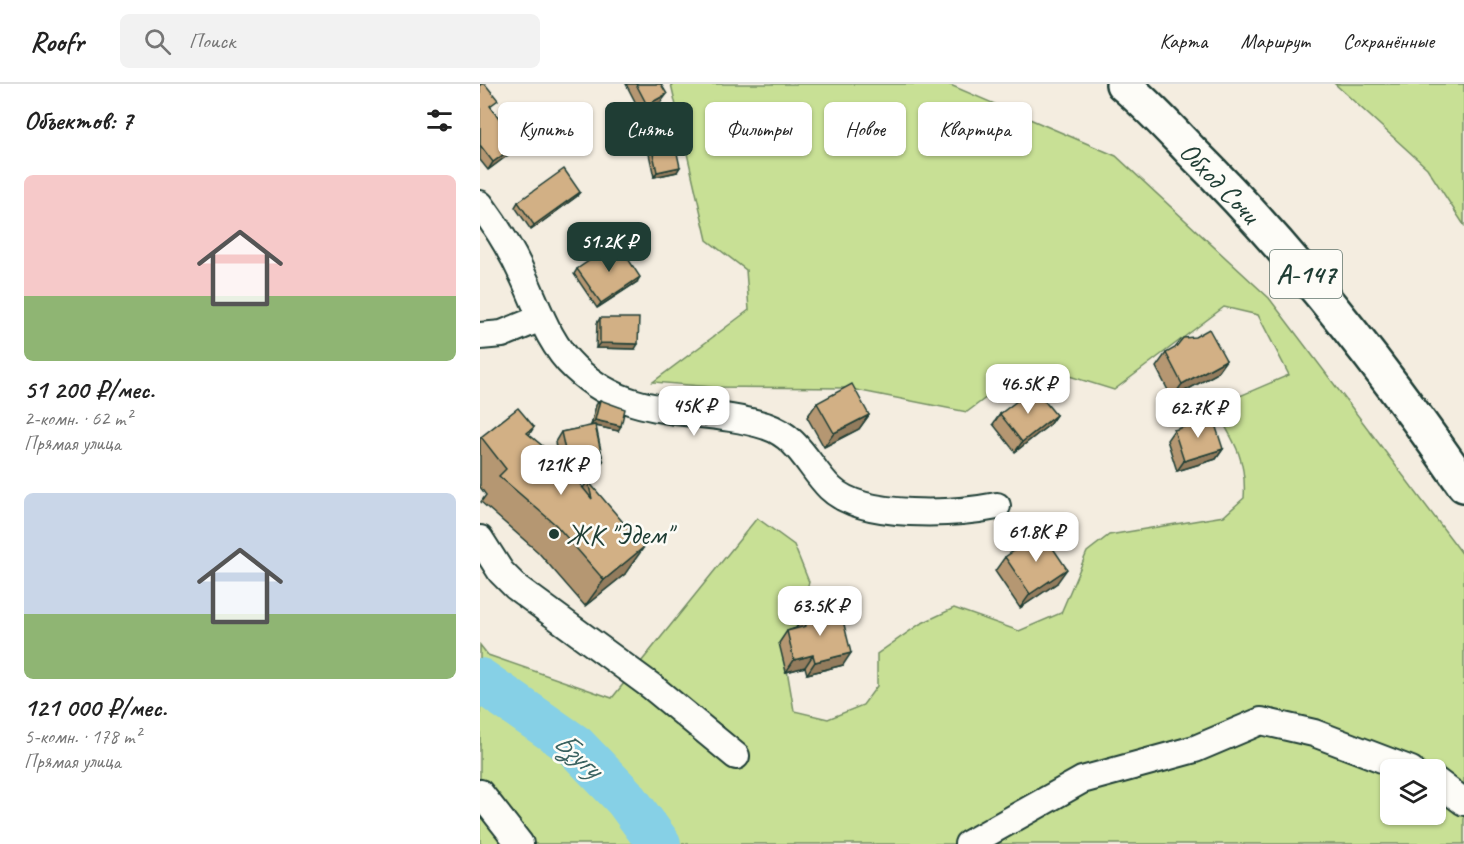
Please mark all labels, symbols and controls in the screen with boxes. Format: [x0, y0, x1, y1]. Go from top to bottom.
search box [120, 14, 540, 68]
text: Roofr [30, 24, 84, 59]
icon: search [141, 25, 174, 58]
text: Поиск [189, 27, 235, 55]
text: Карта [1159, 28, 1208, 54]
text: Маршрут [1241, 28, 1310, 54]
text: Сохранённые [1343, 28, 1434, 54]
chip: Купить [498, 102, 593, 156]
chip: Снять [605, 102, 693, 156]
chip: Фильтры [705, 102, 812, 156]
chip: Новое [824, 102, 906, 156]
chip: Квартира [918, 102, 1032, 156]
text: Объектов: 7 [24, 104, 133, 137]
icon: filters [423, 104, 456, 137]
street label: Обход Сочи [1172, 134, 1269, 233]
icon: home [186, 214, 294, 322]
pin: 51.2K ₽ [554, 222, 664, 273]
text: 51.2K ₽ [581, 229, 637, 254]
road number: А-147 [1270, 250, 1342, 298]
pin: 46.5K ₽ [973, 364, 1083, 415]
text: 46.5K ₽ [1000, 371, 1056, 396]
text: 51 200 ₽/мес. [24, 373, 155, 406]
pin: 45K ₽ [652, 386, 736, 437]
pin: 62.7K ₽ [1143, 388, 1253, 439]
text: 45K ₽ [672, 393, 716, 418]
text: 62.7K ₽ [1170, 395, 1226, 420]
text: 2-комн. · 62 m² [24, 406, 132, 431]
text: Прямая улица [24, 431, 121, 456]
pin: 121K ₽ [512, 445, 610, 496]
text: 121K ₽ [535, 452, 587, 477]
pin: 61.8K ₽ [981, 512, 1091, 563]
place label: ЖК "Эдем" [566, 517, 677, 552]
text: 61.8K ₽ [1008, 519, 1064, 544]
marker: ЖК "Эдем" [547, 527, 561, 541]
icon: home [186, 532, 294, 640]
pin: 63.5K ₽ [765, 586, 875, 637]
text: 63.5K ₽ [792, 593, 848, 618]
text: 121 000 ₽/мес. [24, 691, 167, 724]
water label: Бзугу [546, 722, 614, 789]
text: 5-комн. · 178 m² [24, 724, 141, 749]
text: Прямая улица [24, 749, 121, 774]
map controls [1380, 759, 1446, 825]
button: layers [1380, 759, 1446, 825]

